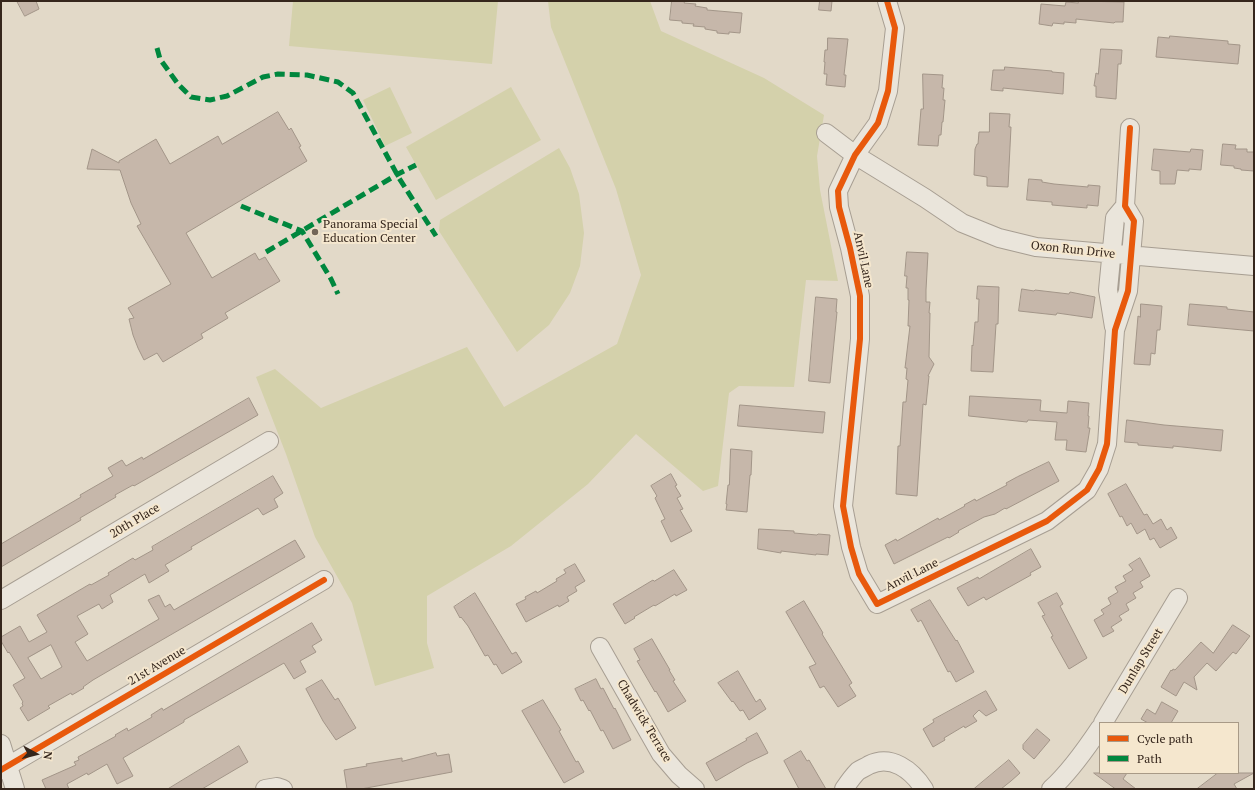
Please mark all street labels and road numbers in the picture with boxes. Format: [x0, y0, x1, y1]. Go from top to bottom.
street label: Anvil Lane [850, 230, 876, 290]
street label: Oxon Run Drive [1030, 238, 1116, 262]
street label: 20th Place [108, 501, 162, 541]
street label: Anvil Lane [883, 556, 941, 594]
street label: Dunlap Street [1116, 626, 1166, 696]
street label: 21st Avenue [126, 643, 188, 689]
street label: Chadwick Terrace [614, 677, 674, 765]

